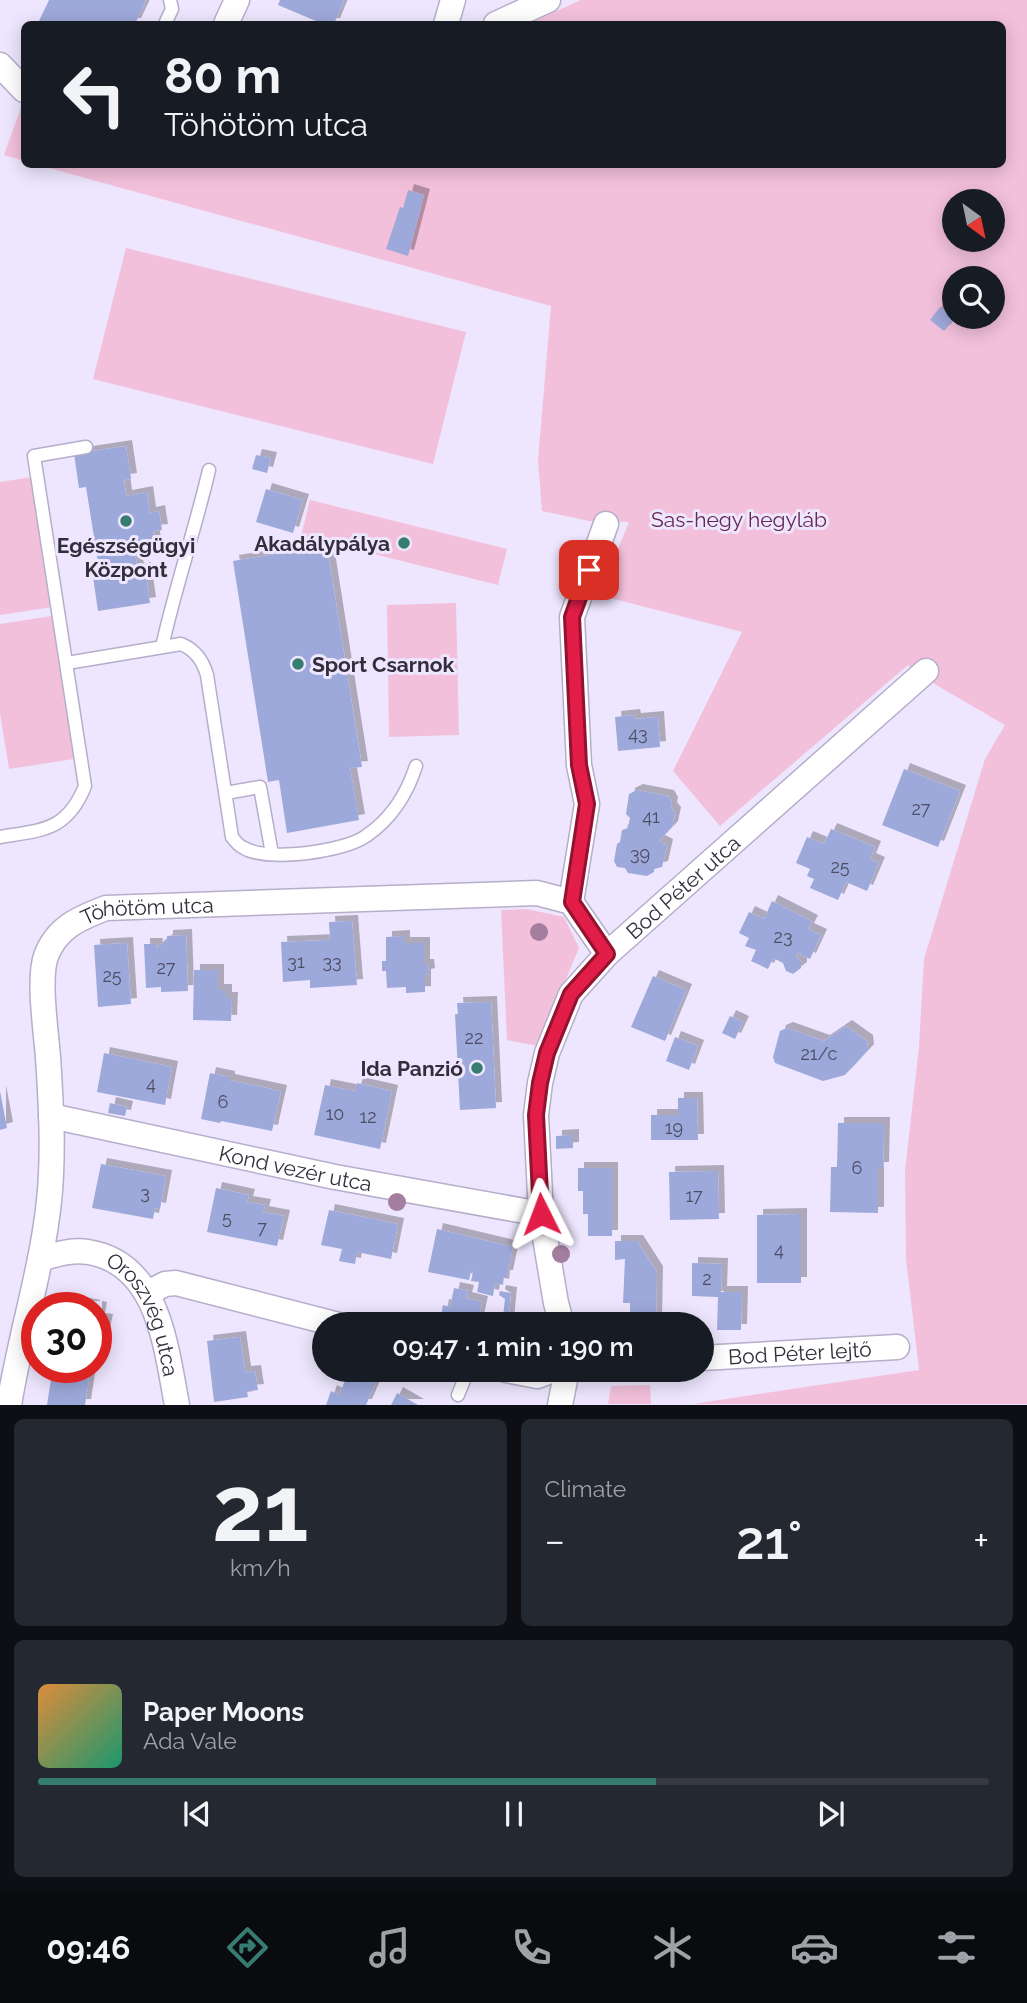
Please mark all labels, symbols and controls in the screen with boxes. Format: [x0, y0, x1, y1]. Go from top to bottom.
text: 80 m [164, 47, 281, 104]
icon: left [49, 49, 140, 140]
text: Töhötöm utca [164, 106, 368, 143]
north arrow [942, 189, 1004, 252]
map controls [942, 189, 1005, 329]
button: search [942, 266, 1005, 329]
park label: Sas-hegy hegyláb [651, 507, 827, 532]
marker: Egészségügyi Központ [118, 513, 134, 529]
place label: Akadálypálya [254, 531, 390, 556]
place label: Egészségügyi Központ [57, 533, 195, 582]
marker: Akadálypálya [396, 535, 412, 551]
pin [559, 540, 619, 600]
icon: arrive [570, 551, 608, 589]
place label: Sport Csarnok [312, 652, 454, 677]
marker: Sport Csarnok [290, 656, 306, 672]
house number: 43 [628, 723, 648, 744]
house number: 27 [911, 798, 931, 819]
house number: 41 [642, 806, 660, 827]
street label: Bod Péter utca [621, 830, 745, 944]
house number: 39 [630, 843, 650, 864]
house number: 25 [830, 856, 850, 877]
street label: Töhötöm utca [77, 892, 214, 930]
house number: 23 [774, 926, 793, 947]
house number: 31 [287, 951, 305, 972]
house number: 33 [322, 951, 342, 972]
house number: 27 [156, 957, 176, 978]
house number: 25 [102, 965, 122, 986]
house number: 22 [465, 1027, 483, 1048]
house number: 21/c [800, 1043, 838, 1064]
place label: Ida Panzió [360, 1056, 463, 1081]
marker: Ida Panzió [469, 1060, 485, 1076]
house number: 4 [146, 1073, 156, 1094]
house number: 6 [218, 1091, 229, 1112]
house number: 10 [326, 1103, 344, 1124]
house number: 12 [359, 1106, 377, 1127]
house number: 19 [665, 1117, 683, 1138]
street label: Kond vezér utca [217, 1140, 374, 1196]
house number: 6 [852, 1157, 863, 1178]
position arrow [504, 1177, 578, 1251]
house number: 3 [140, 1182, 150, 1203]
house number: 17 [685, 1185, 703, 1206]
house number: 5 [222, 1207, 232, 1228]
house number: 7 [257, 1217, 267, 1238]
house number: 4 [774, 1239, 784, 1260]
street label: Oroszvég utca [102, 1247, 184, 1378]
house number: 2 [702, 1268, 712, 1289]
speed limit sign: 30 [21, 1292, 112, 1383]
text: 09:47 · 1 min · 190 m [392, 1332, 634, 1362]
street label: Bod Péter lejtő [727, 1336, 872, 1369]
text: 21 [212, 1455, 308, 1562]
text: Climate [545, 1475, 626, 1502]
text: 21° [736, 1510, 802, 1571]
text: − [545, 1518, 565, 1563]
text: + [973, 1518, 989, 1563]
text: km/h [230, 1554, 291, 1581]
text: Paper Moons [143, 1697, 304, 1727]
text: Ada Vale [143, 1727, 237, 1754]
icon: previous [178, 1795, 216, 1833]
icon: pause [495, 1795, 533, 1833]
icon: next [812, 1795, 850, 1833]
icon: directions [223, 1923, 272, 1972]
icon: music [365, 1923, 414, 1972]
icon: phone [507, 1923, 556, 1972]
icon: climate [648, 1923, 697, 1972]
icon: car [790, 1923, 839, 1972]
icon: filters [932, 1923, 981, 1972]
text: 09:46 [46, 1929, 130, 1966]

